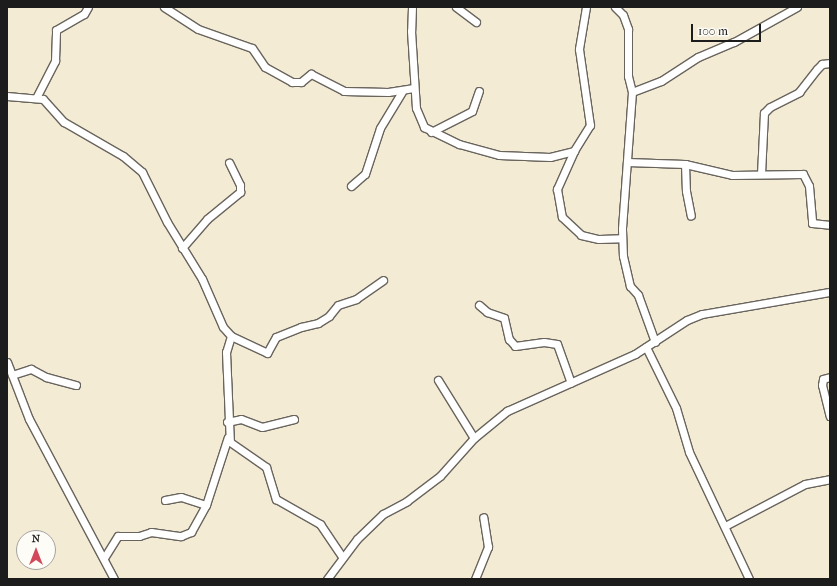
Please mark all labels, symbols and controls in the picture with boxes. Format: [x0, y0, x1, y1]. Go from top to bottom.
scale bar [693, 16, 763, 42]
text: 100 m [698, 24, 728, 38]
north arrow [16, 530, 56, 570]
text: N [32, 532, 40, 545]

